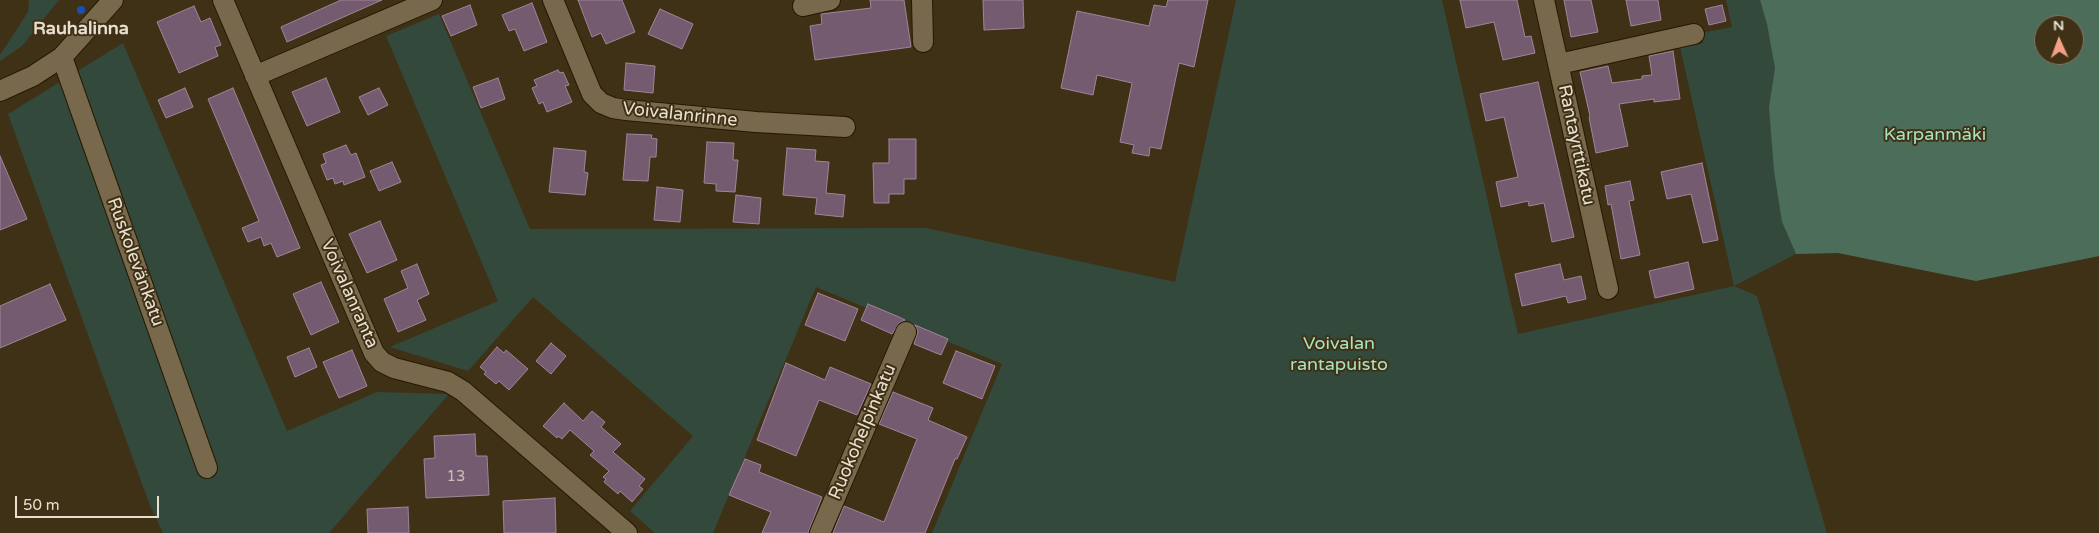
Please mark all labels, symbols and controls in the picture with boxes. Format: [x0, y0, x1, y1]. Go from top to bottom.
marker: Rauhalinna [75, 4, 87, 16]
north arrow [2034, 15, 2084, 65]
text: N [2053, 17, 2064, 34]
place label: Rauhalinna [33, 18, 129, 40]
street label: Rantayrttikatu [1553, 83, 1599, 207]
street label: Voivalanrinne [621, 98, 739, 132]
park label: Karpanmäki [1884, 124, 1986, 146]
street label: Ruskolevänkatu [102, 195, 168, 329]
street label: Voivalanranta [315, 236, 383, 352]
park label: Voivalan rantapuisto [1290, 333, 1388, 376]
street label: Ruokohelpinkatu [825, 361, 901, 503]
house number: 13 [447, 468, 465, 486]
scale bar [18, 486, 161, 518]
text: 50 m [23, 496, 60, 514]

